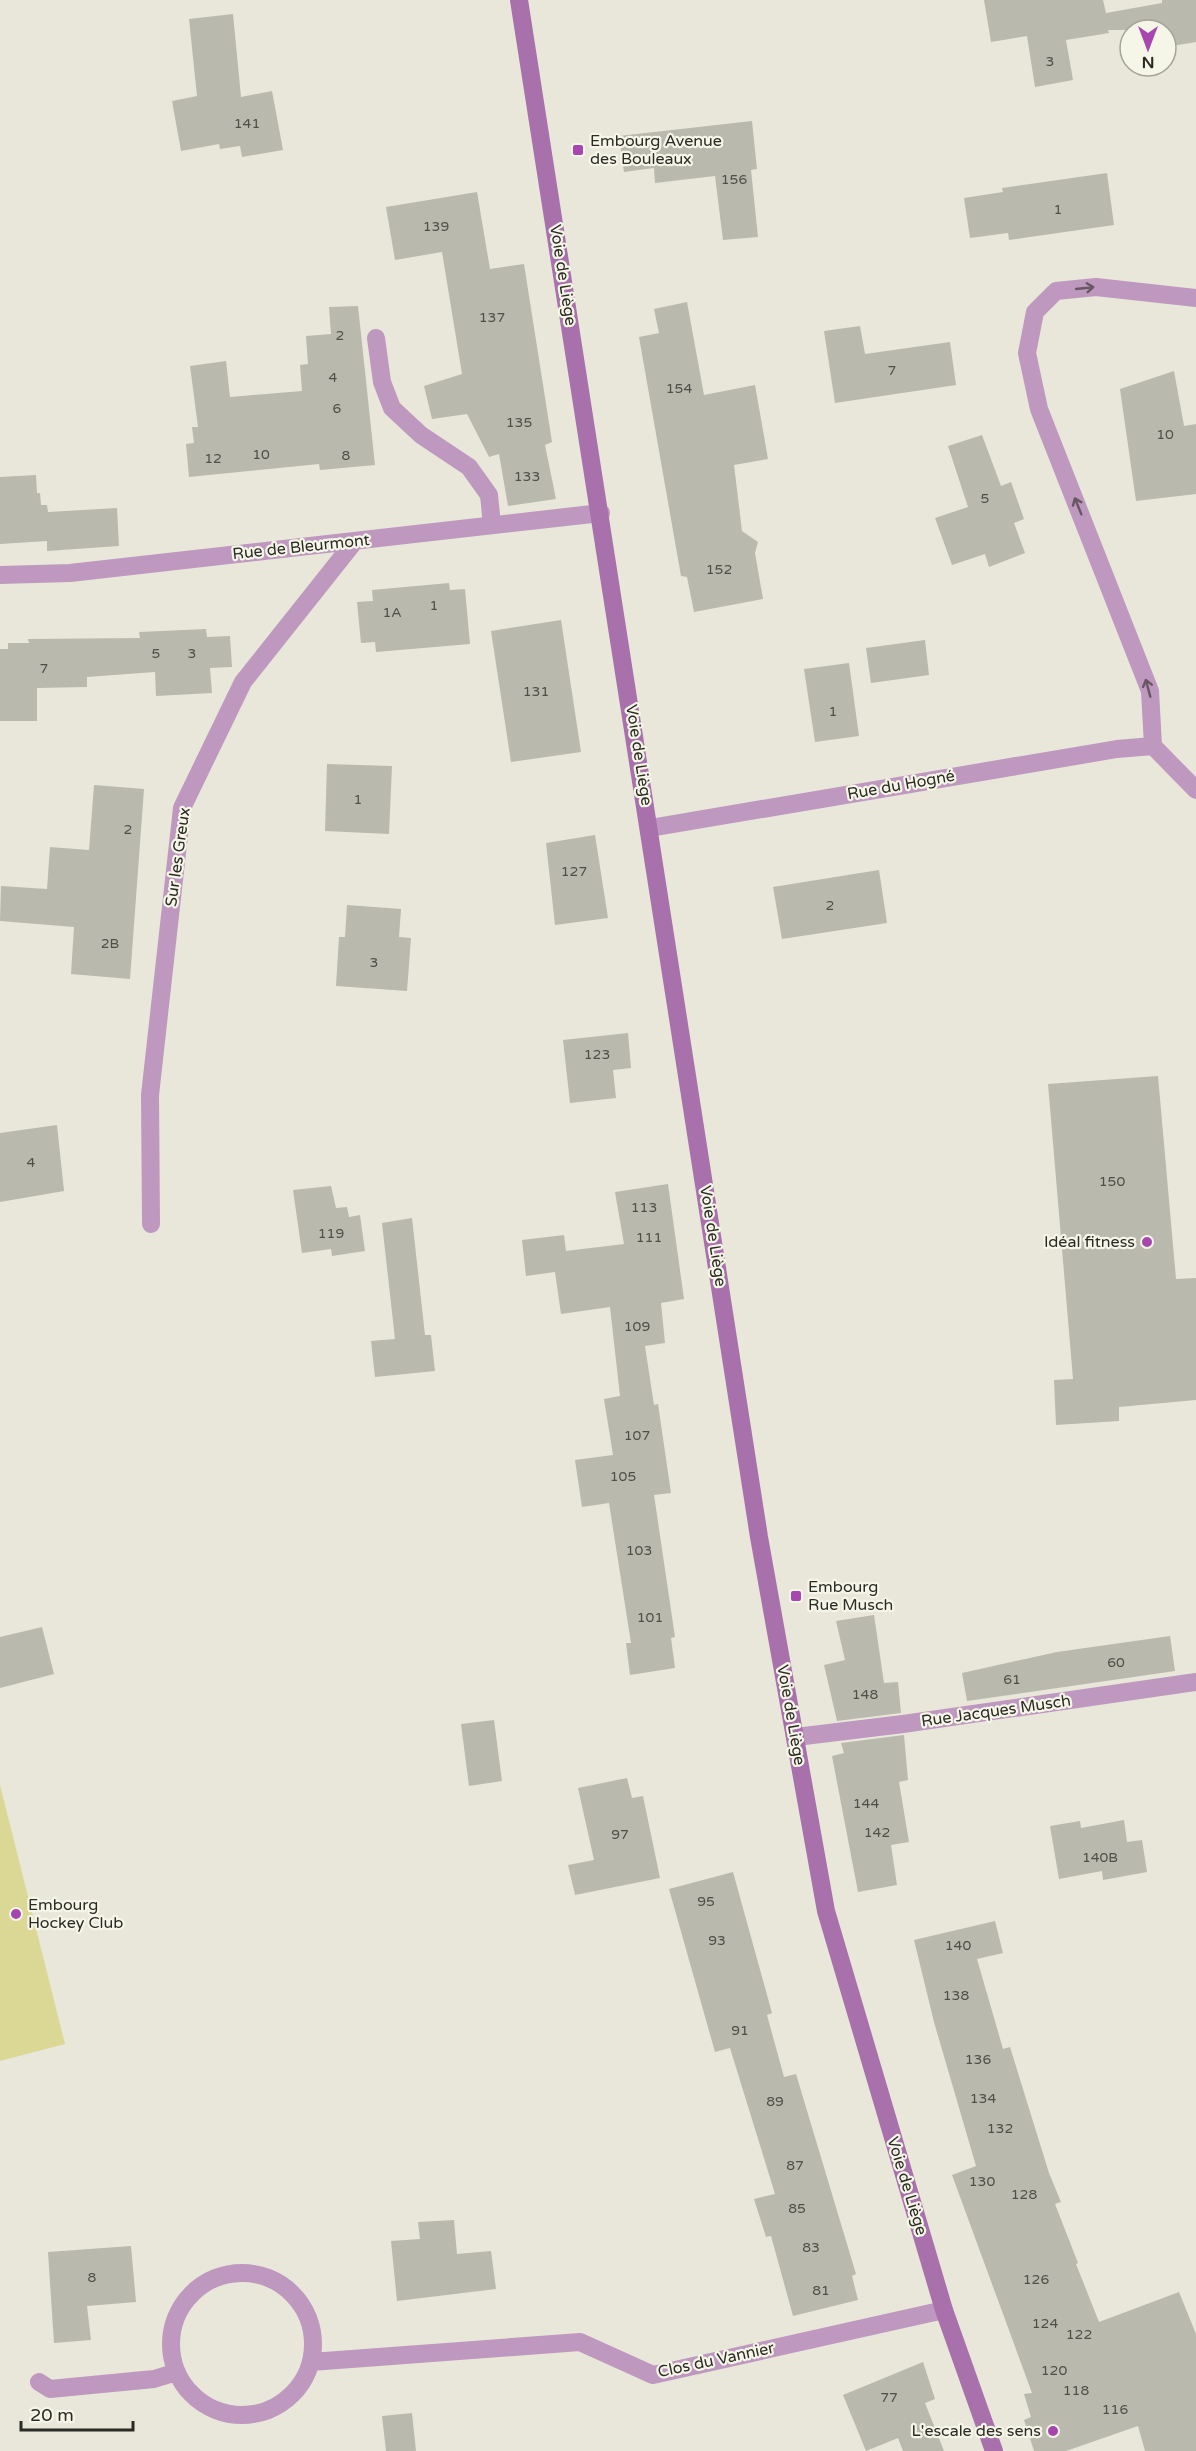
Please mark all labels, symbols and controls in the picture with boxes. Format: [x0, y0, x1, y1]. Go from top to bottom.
north arrow [1118, 18, 1178, 78]
text: N [1142, 52, 1154, 72]
house number: 3 [1046, 53, 1054, 70]
house number: 141 [234, 115, 260, 132]
place label: Embourg Avenue des Bouleaux [590, 131, 722, 169]
marker: Embourg Avenue des Bouleaux [571, 143, 585, 157]
house number: 156 [721, 171, 747, 188]
house number: 1 [1054, 201, 1062, 218]
house number: 139 [423, 218, 449, 235]
street label: Voie de Liège [545, 223, 581, 327]
one-way arrow [1075, 282, 1095, 293]
house number: 137 [479, 309, 505, 326]
house number: 2 [336, 327, 344, 344]
house number: 7 [888, 362, 896, 379]
house number: 4 [329, 369, 338, 386]
house number: 154 [666, 380, 692, 397]
house number: 6 [333, 400, 342, 417]
house number: 135 [506, 414, 532, 431]
house number: 10 [1156, 426, 1174, 443]
house number: 10 [252, 446, 270, 463]
house number: 8 [342, 447, 351, 464]
house number: 12 [204, 450, 222, 467]
house number: 133 [514, 468, 540, 485]
house number: 5 [981, 490, 989, 507]
one-way arrow [1071, 498, 1082, 516]
street label: Rue de Bleurmont [232, 530, 370, 564]
house number: 152 [706, 561, 732, 578]
house number: 1 [430, 597, 438, 614]
house number: 1A [382, 604, 402, 621]
house number: 5 [152, 645, 160, 662]
house number: 3 [188, 645, 196, 662]
house number: 7 [40, 660, 48, 677]
one-way arrow [1142, 679, 1153, 698]
house number: 131 [523, 683, 549, 700]
street label: Voie de Liège [621, 703, 657, 807]
house number: 1 [829, 703, 837, 720]
street label: Rue du Hogné [846, 766, 956, 804]
house number: 1 [354, 791, 362, 808]
street label: Sur les Greux [161, 806, 195, 908]
house number: 2 [124, 821, 132, 838]
house number: 127 [561, 863, 587, 880]
house number: 2 [826, 897, 834, 914]
house number: 2B [101, 935, 119, 952]
house number: 3 [370, 954, 378, 971]
house number: 123 [584, 1046, 610, 1063]
house number: 4 [27, 1154, 36, 1171]
house number: 150 [1099, 1173, 1125, 1190]
street label: Voie de Liège [695, 1184, 731, 1288]
house number: 113 [631, 1199, 657, 1216]
house number: 119 [318, 1225, 344, 1242]
house number: 111 [636, 1229, 662, 1246]
place label: Idéal fitness [1044, 1232, 1135, 1252]
marker: Idéal fitness [1140, 1235, 1154, 1249]
house number: 109 [624, 1318, 650, 1335]
house number: 107 [624, 1427, 650, 1444]
house number: 105 [610, 1468, 636, 1485]
house number: 103 [626, 1542, 652, 1559]
place label: Embourg Rue Musch [808, 1577, 893, 1615]
marker: Embourg Rue Musch [789, 1589, 803, 1603]
house number: 101 [637, 1609, 663, 1626]
house number: 60 [1107, 1654, 1125, 1671]
street label: Voie de Liège [772, 1663, 810, 1767]
house number: 61 [1003, 1671, 1021, 1688]
house number: 148 [852, 1686, 878, 1703]
street label: Rue Jacques Musch [920, 1691, 1072, 1731]
house number: 144 [853, 1795, 879, 1812]
house number: 142 [864, 1824, 890, 1841]
house number: 97 [611, 1826, 629, 1843]
house number: 140B [1082, 1849, 1118, 1866]
house number: 95 [697, 1893, 715, 1910]
place label: Embourg Hockey Club [28, 1895, 123, 1933]
marker: Embourg Hockey Club [9, 1907, 23, 1921]
house number: 93 [708, 1932, 726, 1949]
house number: 140 [945, 1937, 971, 1954]
house number: 138 [943, 1987, 969, 2004]
house number: 91 [731, 2022, 749, 2039]
house number: 136 [965, 2051, 991, 2068]
house number: 134 [970, 2090, 996, 2107]
house number: 89 [766, 2093, 784, 2110]
house number: 132 [987, 2120, 1013, 2137]
street label: Voie de Liège [883, 2134, 931, 2238]
house number: 87 [786, 2157, 804, 2174]
house number: 130 [969, 2173, 995, 2190]
house number: 128 [1011, 2186, 1037, 2203]
house number: 85 [788, 2200, 806, 2217]
house number: 83 [802, 2239, 820, 2256]
house number: 8 [88, 2269, 97, 2286]
house number: 126 [1023, 2271, 1049, 2288]
house number: 81 [812, 2282, 830, 2299]
house number: 124 [1032, 2315, 1058, 2332]
house number: 122 [1066, 2326, 1092, 2343]
street label: Clos du Vannier [656, 2338, 777, 2382]
house number: 120 [1041, 2362, 1067, 2379]
house number: 118 [1063, 2382, 1089, 2399]
house number: 77 [880, 2389, 898, 2406]
scale bar [21, 2394, 134, 2432]
house number: 116 [1102, 2401, 1128, 2418]
text: 20 m [30, 2404, 74, 2426]
place label: L'escale des sens [912, 2421, 1041, 2441]
marker: L'escale des sens [1046, 2424, 1060, 2438]

